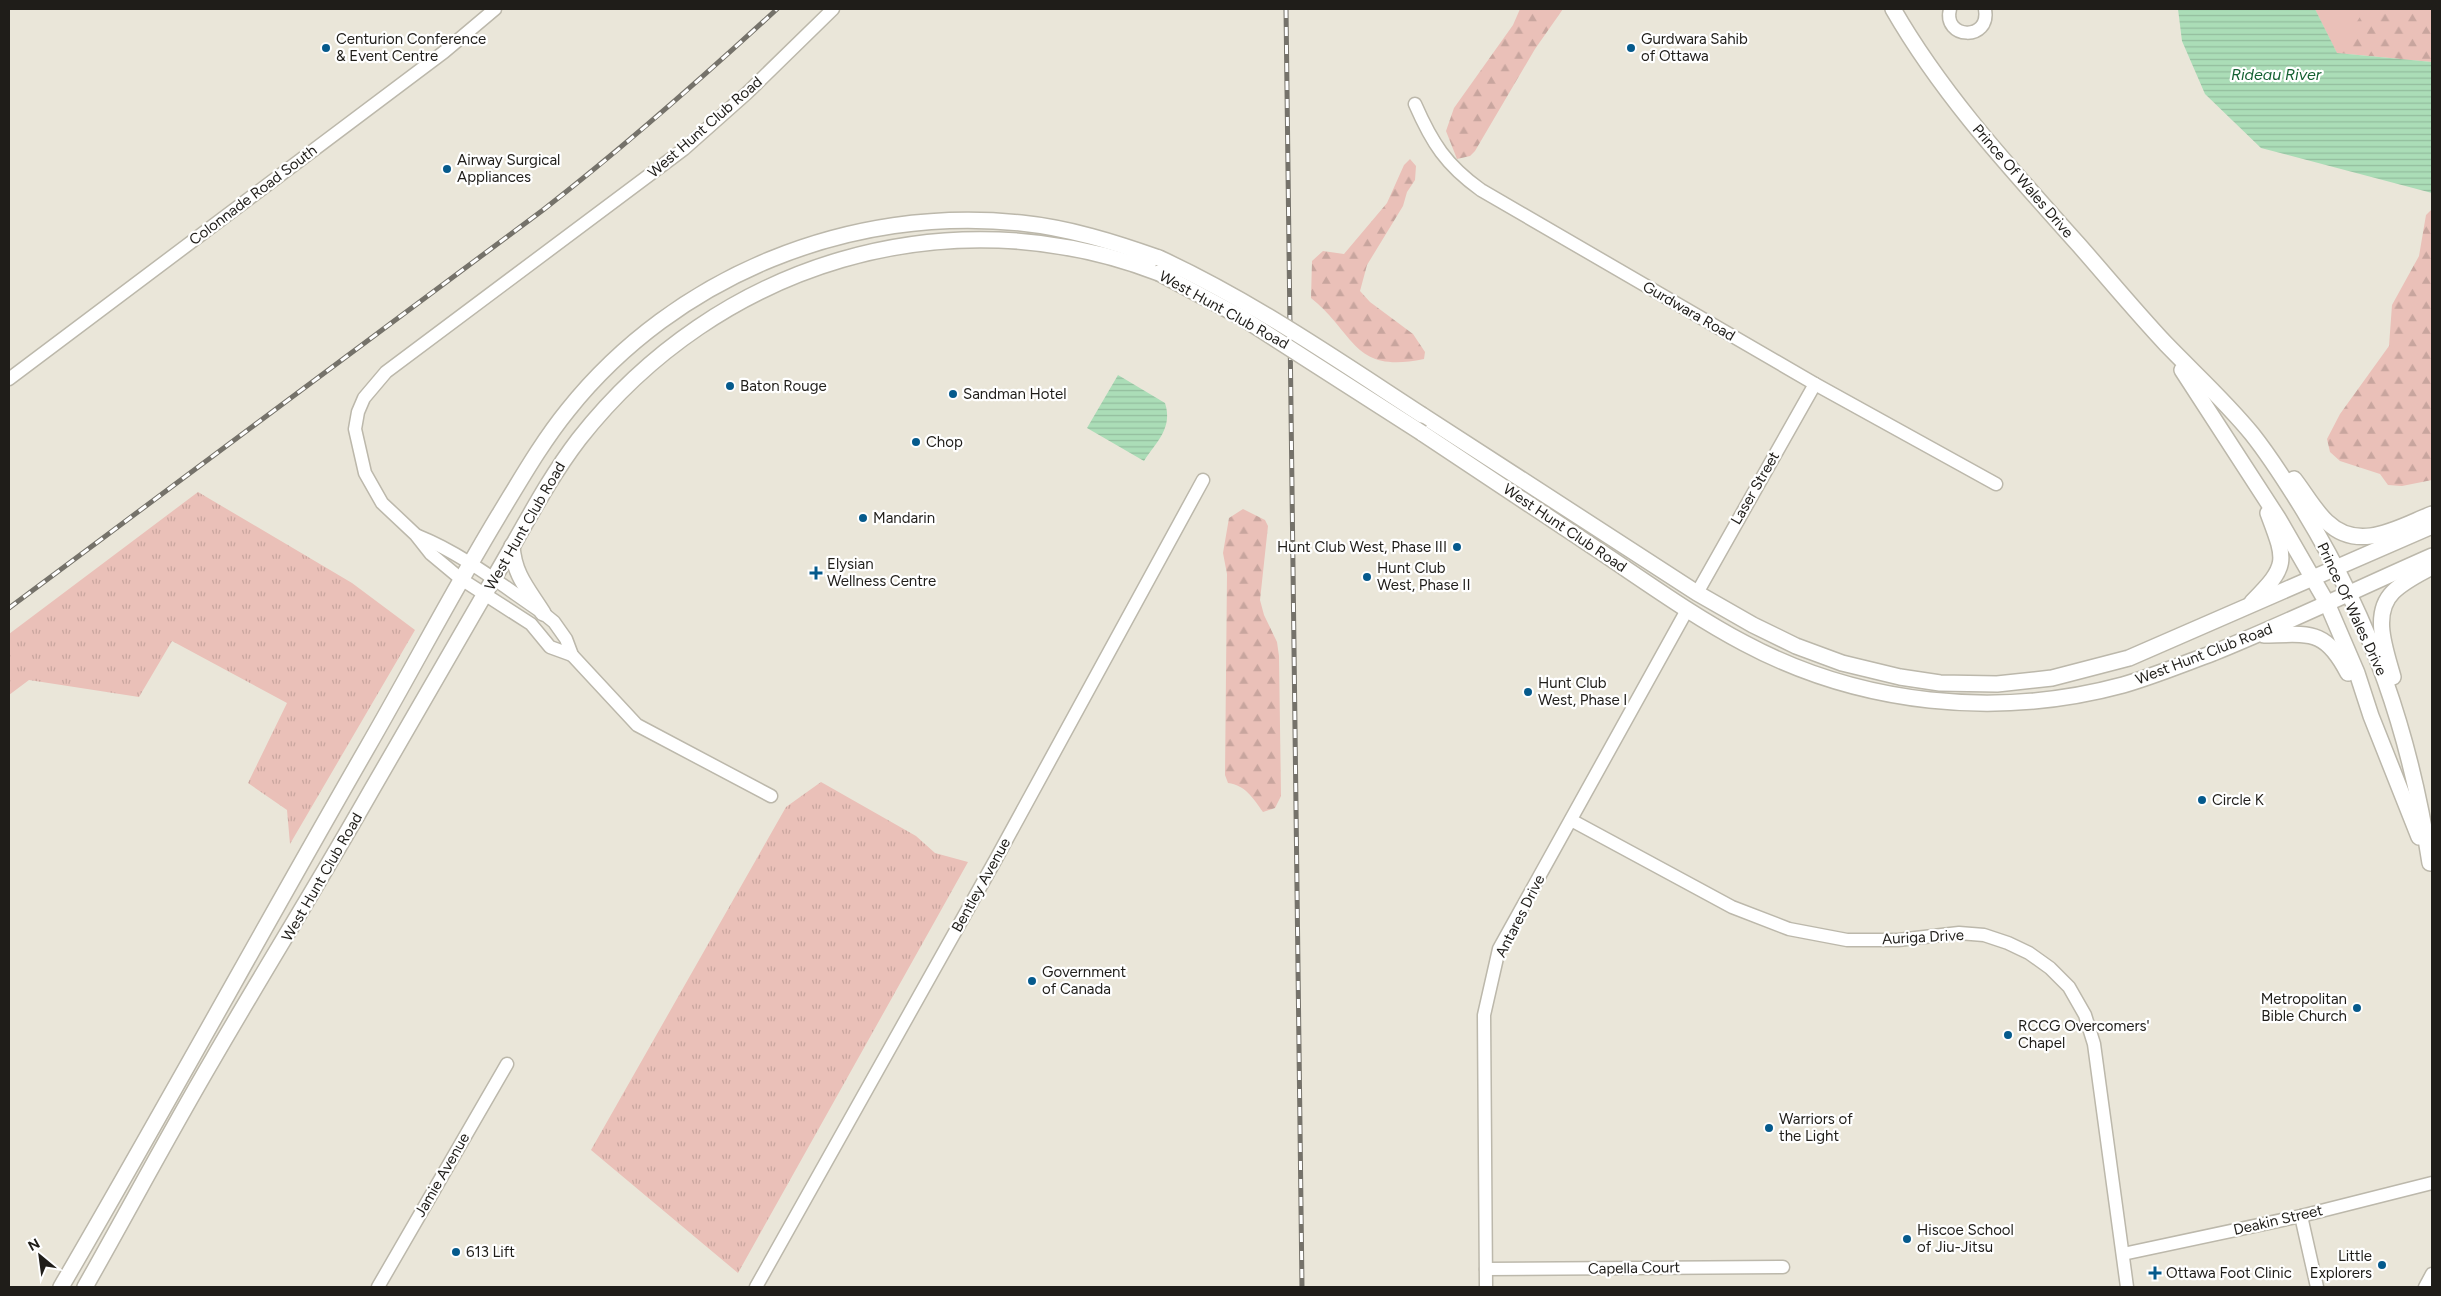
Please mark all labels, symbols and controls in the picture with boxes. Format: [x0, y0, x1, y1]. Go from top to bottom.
place label: Centurion Conference & Event Centre [336, 30, 486, 65]
place label: Gurdwara Sahib of Ottawa [1641, 30, 1748, 65]
marker: Centurion Conference & Event Centre [320, 42, 332, 54]
marker: Gurdwara Sahib of Ottawa [1625, 42, 1637, 54]
water label: Rideau River [2231, 65, 2322, 84]
street label: West Hunt Club Road [644, 73, 766, 181]
street label: Prince Of Wales Drive [1969, 120, 2077, 242]
street label: Colonnade Road South [186, 141, 320, 249]
place label: Airway Surgical Appliances [457, 151, 560, 186]
marker: Airway Surgical Appliances [441, 163, 453, 175]
street label: West Hunt Club Road [1156, 267, 1292, 353]
street label: Gurdwara Road [1640, 277, 1738, 345]
place label: Baton Rouge [740, 377, 827, 395]
marker: Baton Rouge [724, 380, 736, 392]
place label: Sandman Hotel [963, 385, 1067, 403]
marker: Sandman Hotel [947, 388, 959, 400]
place label: Chop [926, 433, 963, 451]
marker: Chop [910, 436, 922, 448]
street label: Laser Street [1727, 448, 1783, 528]
street label: West Hunt Club Road [481, 459, 569, 593]
street label: West Hunt Club Road [1500, 480, 1630, 576]
place label: Mandarin [873, 509, 935, 527]
marker: Mandarin [857, 512, 869, 524]
place label: Hunt Club West, Phase III [1277, 538, 1447, 556]
street label: Prince Of Wales Drive [2313, 540, 2391, 678]
marker: Hunt Club West, Phase III [1451, 541, 1463, 553]
place label: Elysian Wellness Centre [827, 555, 936, 590]
place label: Hunt Club West, Phase II [1377, 559, 1470, 594]
marker: Elysian Wellness Centre [809, 566, 823, 580]
marker: Hunt Club West, Phase II [1361, 571, 1373, 583]
street label: West Hunt Club Road [2133, 620, 2275, 688]
place label: Hunt Club West, Phase I [1538, 674, 1627, 709]
marker: Hunt Club West, Phase I [1522, 686, 1534, 698]
place label: Circle K [2212, 791, 2265, 809]
marker: Circle K [2196, 794, 2208, 806]
street label: West Hunt Club Road [278, 810, 366, 944]
street label: Bentley Avenue [948, 835, 1014, 935]
street label: Antares Drive [1491, 872, 1549, 960]
street label: Auriga Drive [1882, 926, 1964, 948]
place label: Government of Canada [1042, 963, 1126, 998]
marker: Government of Canada [1026, 975, 1038, 987]
place label: Metropolitan Bible Church [2261, 990, 2347, 1025]
marker: Metropolitan Bible Church [2351, 1002, 2363, 1014]
place label: RCCG Overcomers' Chapel [2018, 1017, 2149, 1052]
marker: RCCG Overcomers' Chapel [2002, 1029, 2014, 1041]
place label: Warriors of the Light [1779, 1110, 1853, 1145]
marker: Warriors of the Light [1763, 1122, 1775, 1134]
street label: Jamie Avenue [411, 1130, 473, 1220]
street label: Deakin Street [2232, 1201, 2325, 1239]
place label: Hiscoe School of Jiu-Jitsu [1917, 1221, 2014, 1256]
north arrow [15, 1231, 65, 1281]
marker: Hiscoe School of Jiu-Jitsu [1901, 1233, 1913, 1245]
text: N [25, 1235, 43, 1255]
place label: 613 Lift [466, 1243, 515, 1261]
marker: 613 Lift [450, 1246, 462, 1258]
place label: Little Explorers [2310, 1247, 2372, 1282]
street label: Capella Court [1588, 1258, 1681, 1278]
marker: Little Explorers [2376, 1259, 2388, 1271]
place label: Ottawa Foot Clinic [2166, 1264, 2292, 1282]
marker: Ottawa Foot Clinic [2148, 1266, 2162, 1280]

